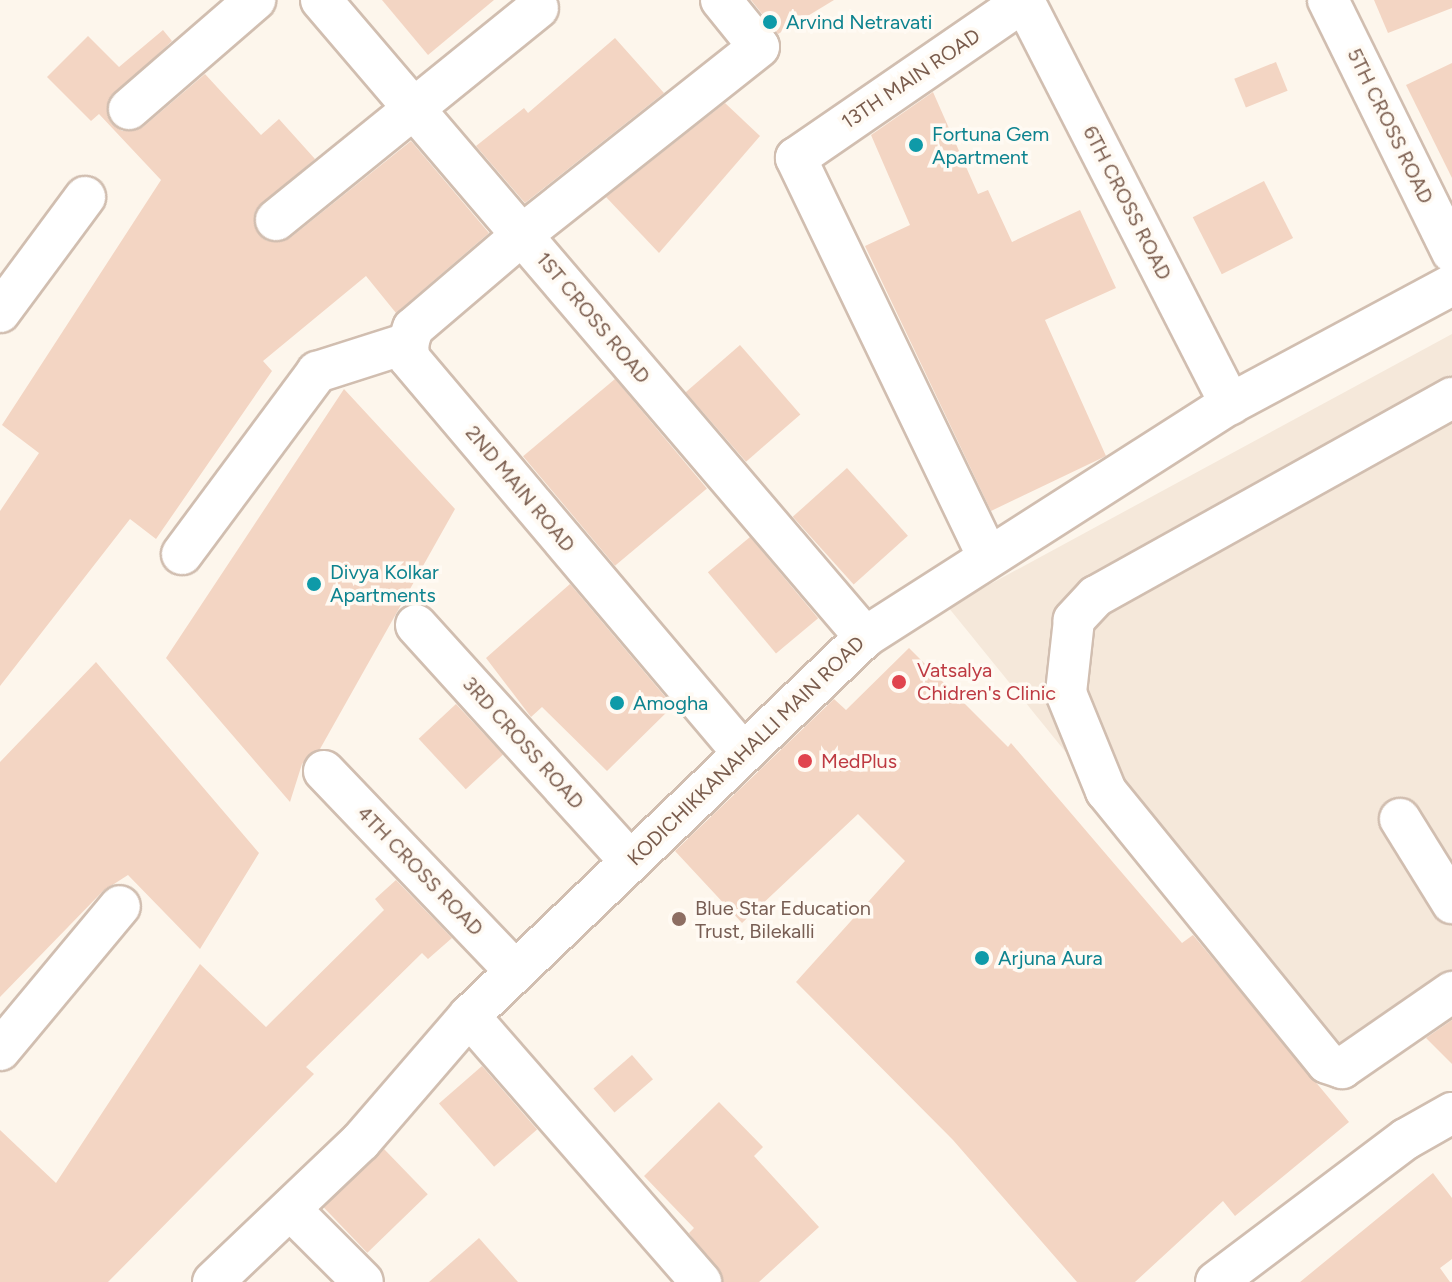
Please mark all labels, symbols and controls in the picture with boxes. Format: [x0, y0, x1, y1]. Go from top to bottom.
place label: Arvind Netravati [786, 10, 932, 34]
marker: Arvind Netravati [761, 13, 779, 31]
street label: 13TH MAIN ROAD [837, 24, 985, 134]
street label: 5TH CROSS ROAD [1342, 44, 1438, 208]
place label: Fortuna Gem Apartment [932, 122, 1049, 169]
street label: 6TH CROSS ROAD [1078, 122, 1176, 284]
marker: Fortuna Gem Apartment [907, 136, 925, 154]
street label: 1ST CROSS ROAD [531, 248, 655, 388]
street label: 2ND MAIN ROAD [460, 421, 580, 557]
place label: Divya Kolkar Apartments [330, 560, 439, 607]
marker: Divya Kolkar Apartments [305, 575, 323, 593]
street label: KODICHIKKANAHALLI MAIN ROAD [623, 631, 869, 871]
place label: Vatsalya Chidren's Clinic [917, 658, 1056, 705]
marker: Vatsalya Chidren's Clinic [888, 671, 910, 693]
street label: 3RD CROSS ROAD [457, 672, 589, 814]
place label: Amogha [633, 691, 708, 715]
marker: Amogha [608, 694, 626, 712]
place label: MedPlus [821, 749, 897, 773]
marker: MedPlus [796, 752, 814, 770]
street label: 4TH CROSS ROAD [352, 801, 488, 941]
place label: Blue Star Education Trust, Bilekalli [695, 896, 871, 943]
marker: Blue Star Education Trust, Bilekalli [670, 910, 688, 928]
place label: Arjuna Aura [998, 946, 1103, 970]
marker: Arjuna Aura [973, 949, 991, 967]

